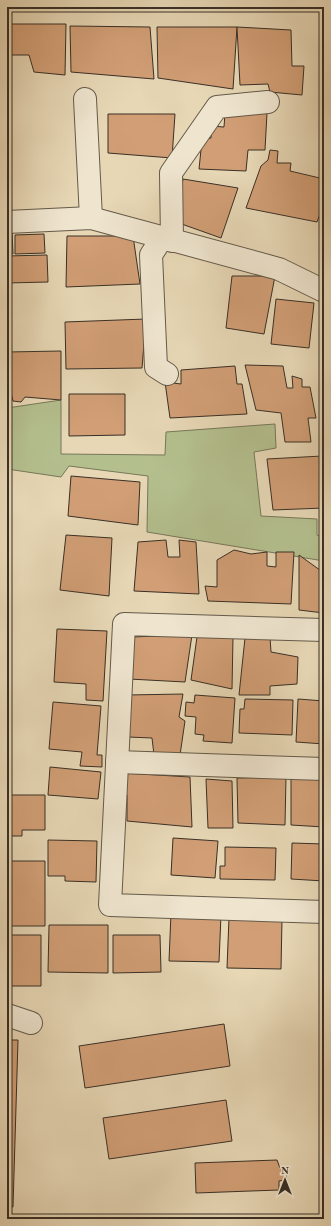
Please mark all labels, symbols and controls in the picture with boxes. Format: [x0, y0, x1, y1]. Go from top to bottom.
north arrow [265, 1160, 305, 1200]
text: N [281, 1166, 290, 1177]

